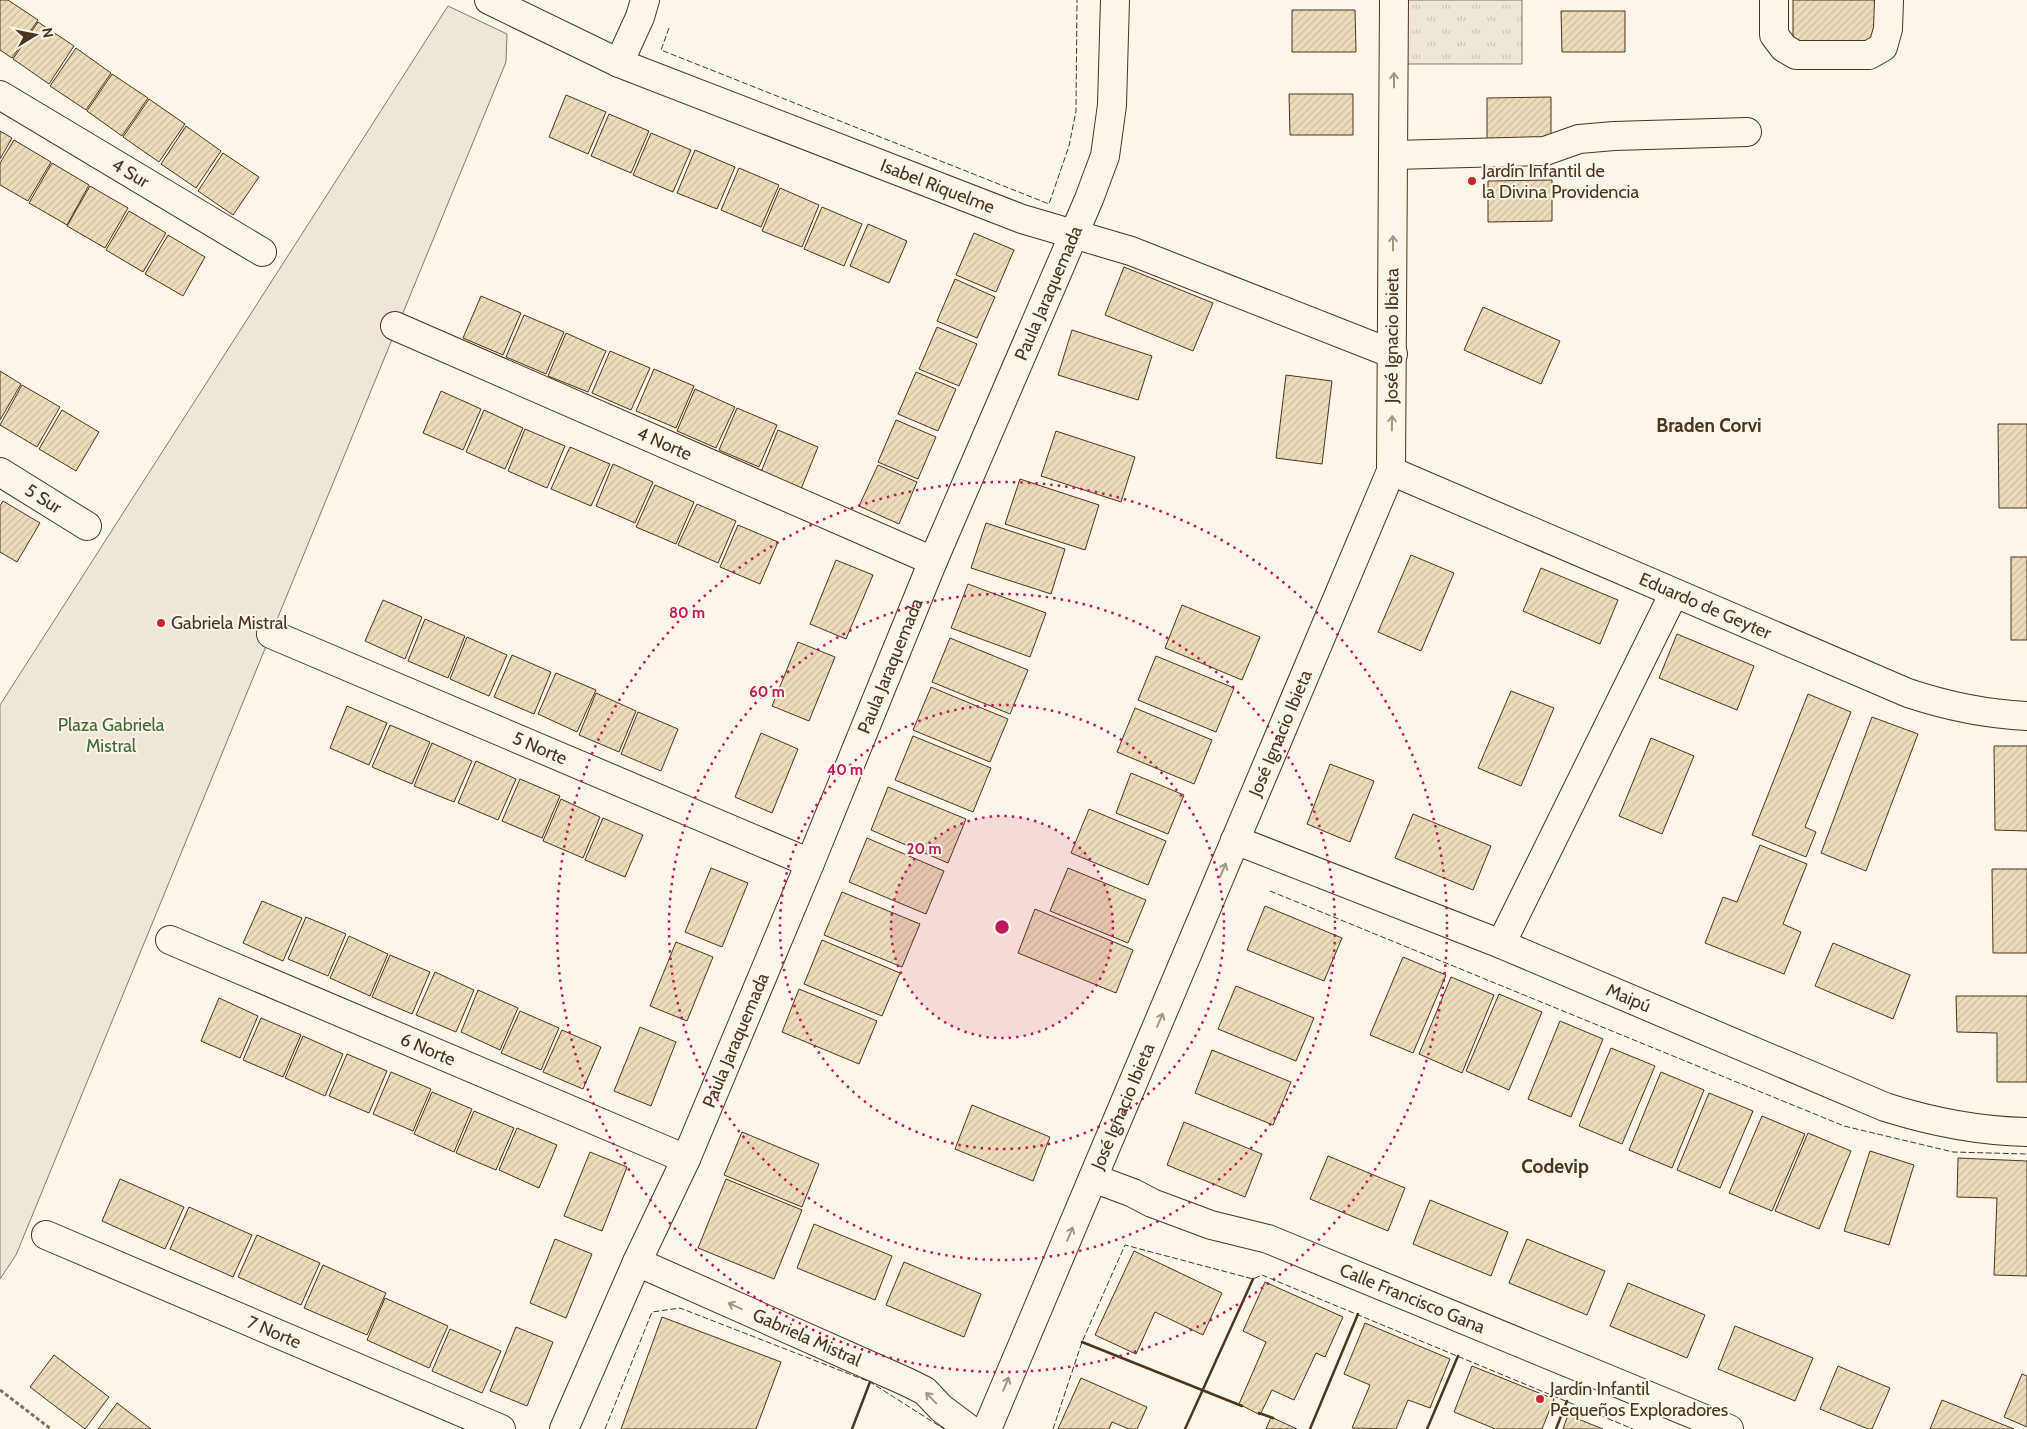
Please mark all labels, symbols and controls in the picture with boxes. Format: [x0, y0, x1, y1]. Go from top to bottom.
north arrow [10, 10, 60, 60]
text: N [38, 26, 58, 39]
one-way arrow [1389, 72, 1399, 88]
street label: 4 Sur [108, 153, 153, 193]
street label: Isabel Riquelme [877, 154, 998, 218]
place label: Jardín Infantil de la Divina Providencia [1481, 160, 1639, 203]
marker: Jardín Infantil de la Divina Providencia [1466, 175, 1478, 187]
street label: Paula Jaraquemada [1010, 222, 1087, 364]
one-way arrow [1388, 235, 1398, 251]
street label: José Ignacio Ibieta [1380, 268, 1403, 404]
district label: Braden Corvi [1656, 414, 1762, 437]
one-way arrow [1387, 415, 1397, 431]
street label: 4 Norte [634, 422, 695, 465]
street label: 5 Sur [21, 479, 66, 519]
street label: Eduardo de Geyter [1636, 568, 1775, 644]
street label: Paula Jaraquemada [853, 595, 928, 737]
text: 80 m [669, 604, 705, 622]
place label: Gabriela Mistral [171, 612, 288, 634]
marker: Gabriela Mistral [155, 617, 167, 629]
street label: José Ignacio Ibieta [1244, 666, 1317, 801]
text: 60 m [749, 683, 785, 701]
park label: Plaza Gabriela Mistral [58, 714, 165, 757]
street label: 5 Norte [509, 727, 570, 769]
text: 40 m [827, 761, 863, 779]
text: 20 m [907, 840, 941, 858]
one-way arrow [1218, 863, 1228, 878]
centre of rings [993, 918, 1011, 936]
street label: Paula Jaraquemada [698, 969, 774, 1111]
street label: Maipú [1603, 979, 1654, 1017]
one-way arrow [1155, 1013, 1165, 1028]
street label: 6 Norte [397, 1028, 459, 1071]
street label: José Ignacio Ibieta [1086, 1040, 1160, 1174]
district label: Codevip [1521, 1155, 1589, 1178]
one-way arrow [1065, 1227, 1075, 1242]
street label: Calle Francisco Gana [1336, 1259, 1489, 1338]
one-way arrow [728, 1300, 743, 1310]
street label: Gabriela Mistral [749, 1304, 865, 1372]
street label: 7 Norte [244, 1311, 304, 1353]
one-way arrow [1002, 1377, 1012, 1392]
place label: Jardín Infantil Pequeños Exploradores [1549, 1378, 1728, 1421]
one-way arrow [925, 1392, 937, 1404]
marker: Jardín Infantil Pequeños Exploradores [1534, 1393, 1546, 1405]

